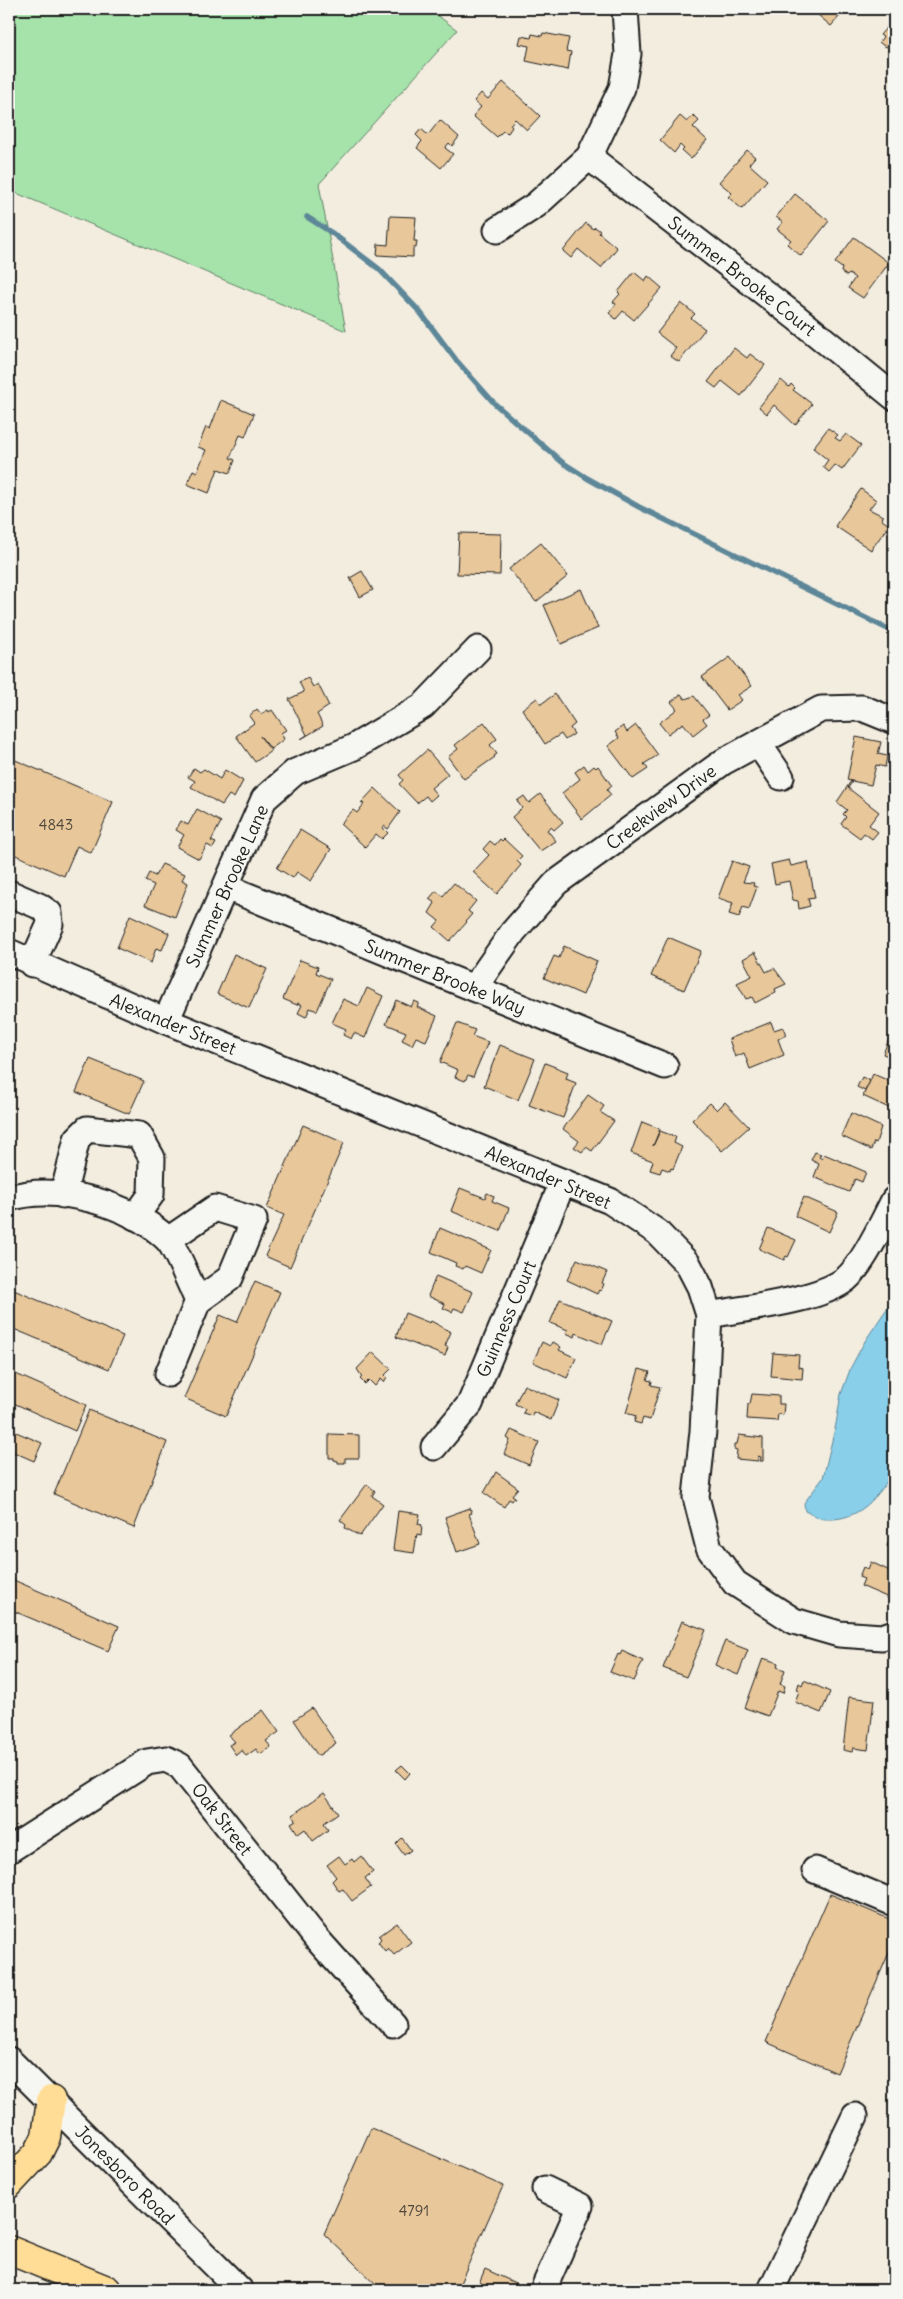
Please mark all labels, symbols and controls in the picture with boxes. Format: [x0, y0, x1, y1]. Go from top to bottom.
street label: Summer Brooke Court [663, 211, 821, 341]
street label: Creekview Drive [601, 759, 721, 855]
street label: Summer Brooke Lane [181, 801, 273, 971]
house number: 4843 [39, 815, 73, 834]
street label: Summer Brooke Way [361, 934, 529, 1020]
street label: Alexander Street [106, 988, 240, 1060]
street label: Alexander Street [482, 1140, 614, 1214]
street label: Guinness Court [471, 1257, 541, 1381]
street label: Oak Street [187, 1778, 257, 1860]
street label: Jonesboro Road [70, 2120, 180, 2230]
house number: 4791 [399, 2201, 429, 2220]

